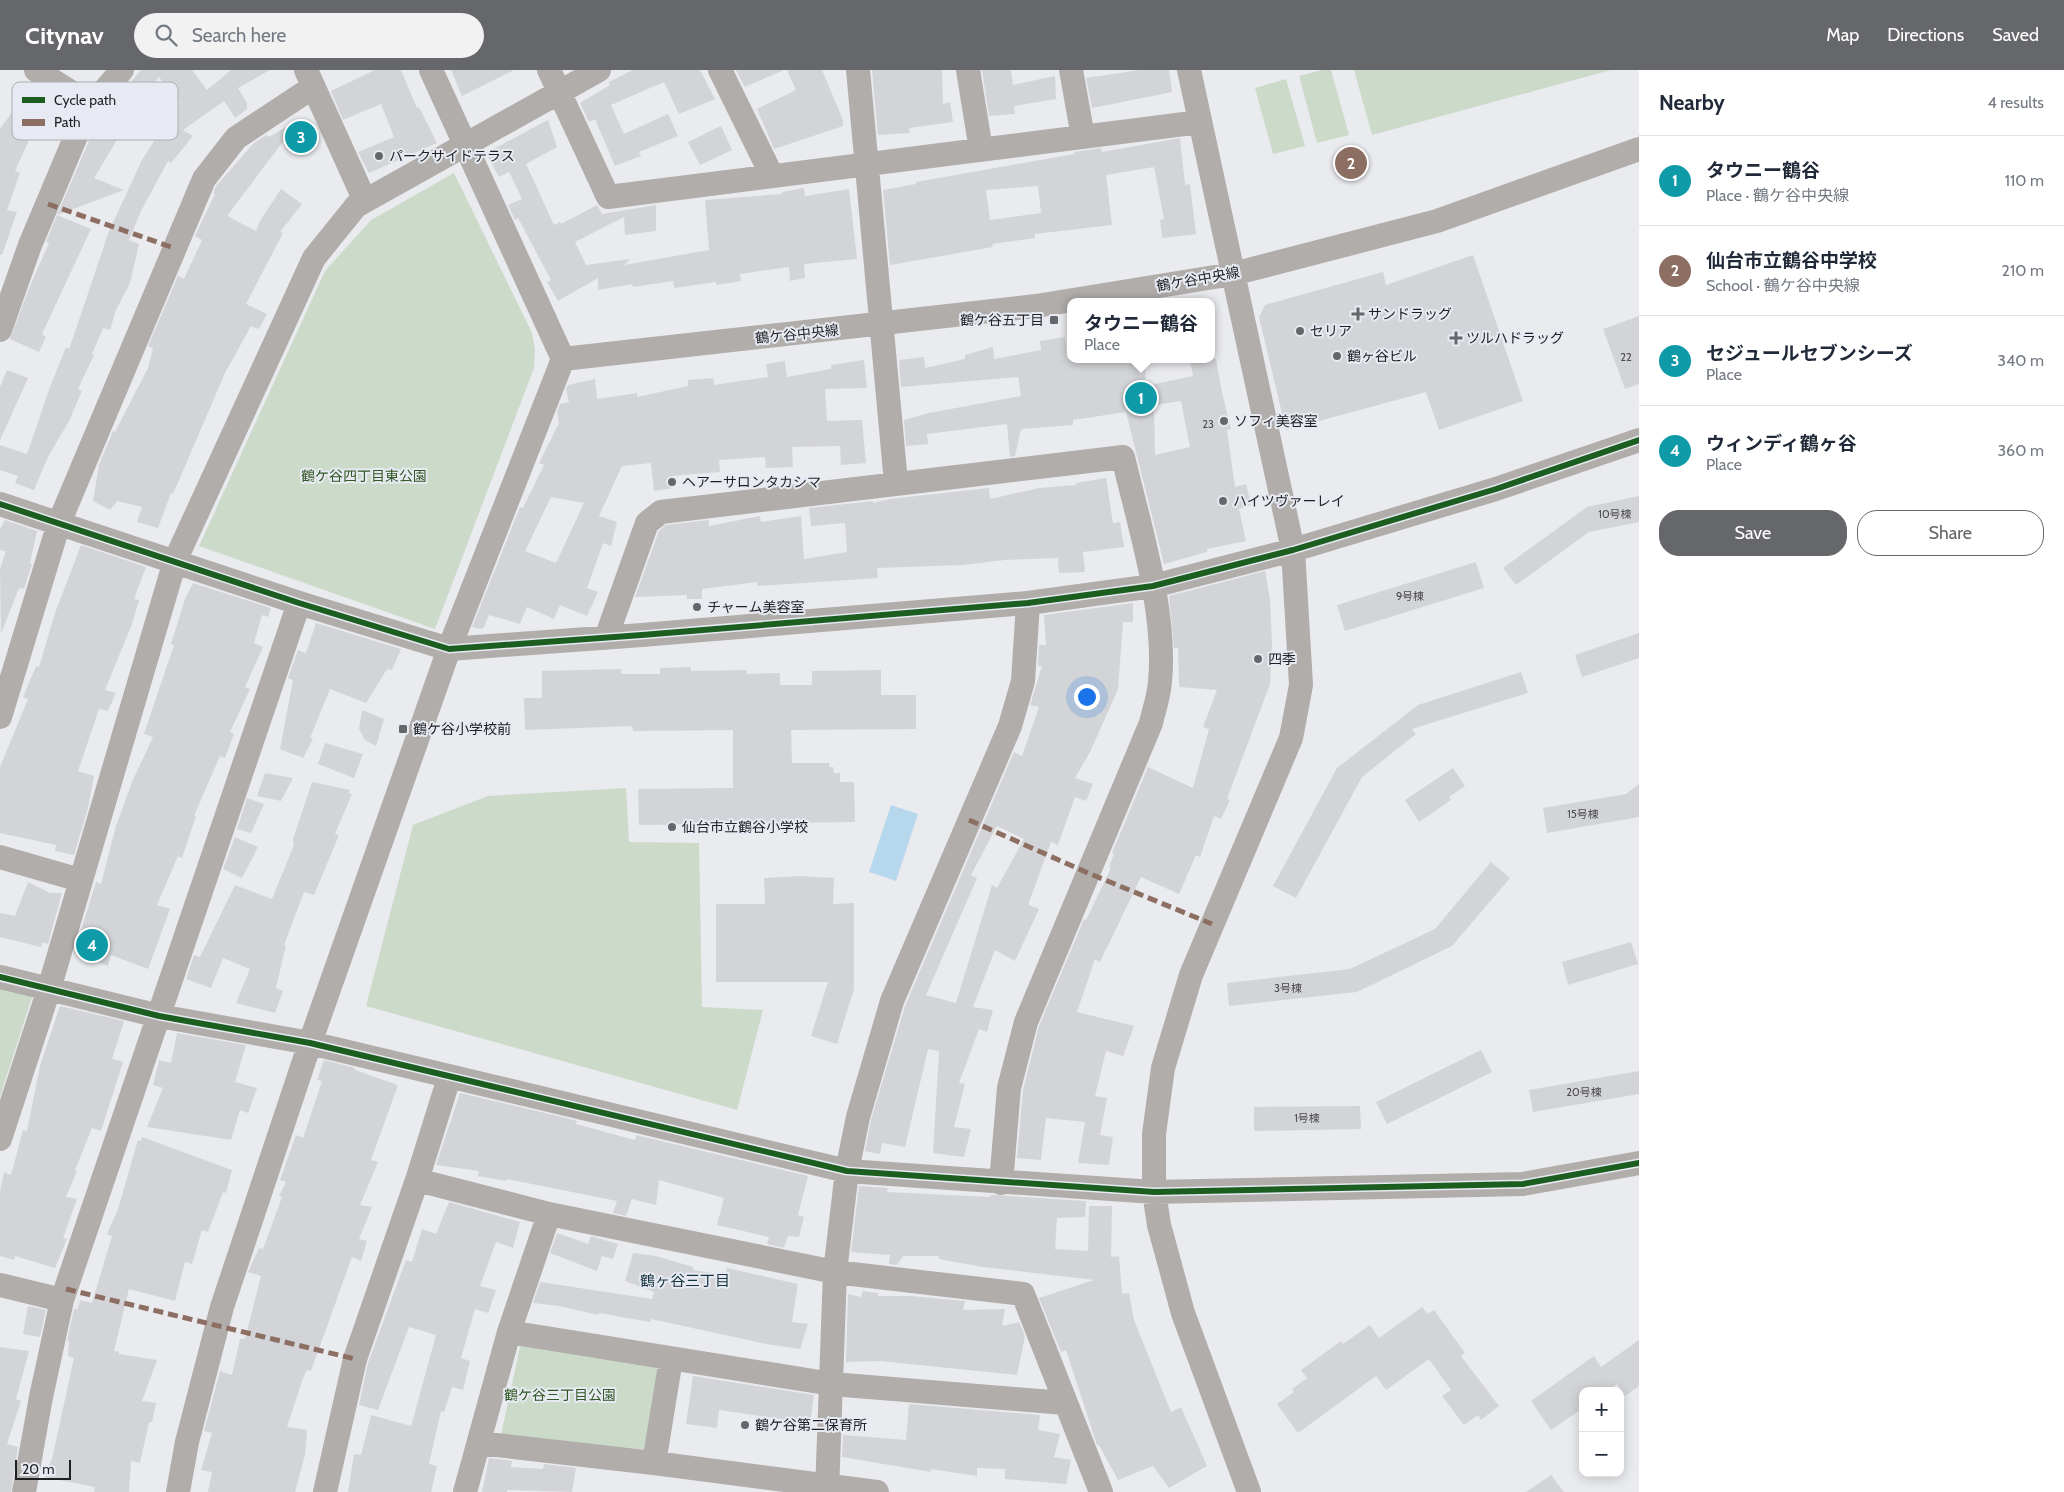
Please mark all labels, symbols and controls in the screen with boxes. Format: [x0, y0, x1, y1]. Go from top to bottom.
search box [134, 13, 484, 58]
text: Citynav [25, 21, 104, 50]
icon: search [152, 21, 180, 49]
text: Search here [192, 24, 286, 47]
text: Map [1826, 24, 1859, 46]
text: Directions [1887, 24, 1964, 46]
text: Saved [1992, 24, 2039, 46]
legend [12, 82, 178, 140]
text: Nearby [1659, 90, 1725, 115]
text: Cycle path [54, 91, 116, 109]
text: 4 results [1987, 93, 2044, 112]
text: Path [54, 113, 81, 131]
pin: 3 [285, 118, 317, 156]
pin: 2 [1335, 144, 1367, 182]
place label: パークサイドテラス [389, 147, 515, 165]
marker: パークサイドテラス [373, 150, 385, 162]
text: タウニー鶴谷 [1706, 159, 1820, 182]
text: 1 [1672, 171, 1678, 190]
text: 110 m [2005, 171, 2044, 190]
text: Place · 鶴ケ谷中央線 [1706, 186, 1849, 205]
text: 仙台市立鶴谷中学校 [1706, 249, 1877, 272]
text: 2 [1671, 261, 1679, 280]
text: 210 m [2002, 261, 2044, 280]
street label: 鶴ケ谷中央線 [1155, 263, 1241, 295]
text: School · 鶴ケ谷中央線 [1706, 276, 1860, 295]
popup [1067, 298, 1215, 363]
place label: サンドラッグ [1368, 305, 1452, 323]
marker: サンドラッグ [1352, 308, 1364, 320]
place label: 鶴ケ谷五丁目 [960, 311, 1044, 329]
text: タウニー鶴谷 [1084, 312, 1198, 335]
marker: 鶴ケ谷五丁目 [1048, 314, 1060, 326]
street label: 鶴ケ谷中央線 [754, 321, 840, 347]
place label: セリア [1310, 322, 1352, 340]
marker: セリア [1294, 325, 1306, 337]
place label: ツルハドラッグ [1466, 329, 1564, 347]
marker: ツルハドラッグ [1450, 332, 1462, 344]
text: Place [1084, 335, 1120, 354]
text: セジュールセブンシーズ [1706, 342, 1913, 365]
place label: 鶴ヶ谷ビル [1347, 347, 1417, 365]
marker: 鶴ヶ谷ビル [1331, 350, 1343, 362]
house number: 22 [1620, 350, 1632, 364]
text: 3 [1671, 351, 1679, 370]
text: 340 m [1997, 351, 2044, 370]
text: Place [1706, 365, 1742, 384]
pin: 1 [1125, 379, 1157, 417]
place label: ソフィ美容室 [1234, 412, 1318, 430]
marker: ソフィ美容室 [1218, 415, 1230, 427]
house number: 23 [1202, 417, 1214, 431]
text: ウィンディ鶴ヶ谷 [1706, 432, 1857, 455]
text: 4 [1670, 441, 1680, 460]
text: 360 m [1997, 441, 2044, 460]
text: Place [1706, 455, 1742, 474]
park label: 鶴ケ谷四丁目東公園 [301, 467, 427, 485]
place label: ヘアーサロンタカシマ [682, 473, 821, 491]
marker: ヘアーサロンタカシマ [666, 476, 678, 488]
place label: ハイツヴァーレイ [1233, 492, 1345, 510]
marker: ハイツヴァーレイ [1217, 495, 1229, 507]
house number: 10号棟 [1598, 507, 1632, 521]
button: Save [1659, 510, 1847, 556]
button: Share [1857, 510, 2044, 556]
house number: 9号棟 [1396, 589, 1424, 603]
place label: チャーム美容室 [707, 598, 804, 616]
marker: チャーム美容室 [691, 601, 703, 613]
place label: 四季 [1268, 650, 1296, 668]
marker: 四季 [1252, 653, 1264, 665]
your location [1074, 684, 1100, 710]
place label: 鶴ケ谷小学校前 [413, 720, 511, 738]
marker: 鶴ケ谷小学校前 [397, 723, 409, 735]
house number: 15号棟 [1567, 807, 1599, 821]
place label: 仙台市立鶴谷小学校 [682, 818, 808, 836]
marker: 仙台市立鶴谷小学校 [666, 821, 678, 833]
pin: 4 [76, 926, 108, 964]
house number: 3号棟 [1274, 981, 1302, 995]
house number: 20号棟 [1566, 1085, 1602, 1099]
house number: 1号棟 [1294, 1111, 1320, 1125]
district label: 鶴ヶ谷三丁目 [640, 1272, 730, 1290]
park label: 鶴ケ谷三丁目公園 [504, 1386, 616, 1404]
map controls [1579, 1387, 1624, 1477]
button: + [1579, 1387, 1624, 1432]
place label: 鶴ケ谷第二保育所 [755, 1416, 867, 1434]
marker: 鶴ケ谷第二保育所 [739, 1419, 751, 1431]
button: − [1579, 1432, 1624, 1477]
scale bar [15, 1457, 71, 1480]
text: 20 m [22, 1460, 55, 1478]

